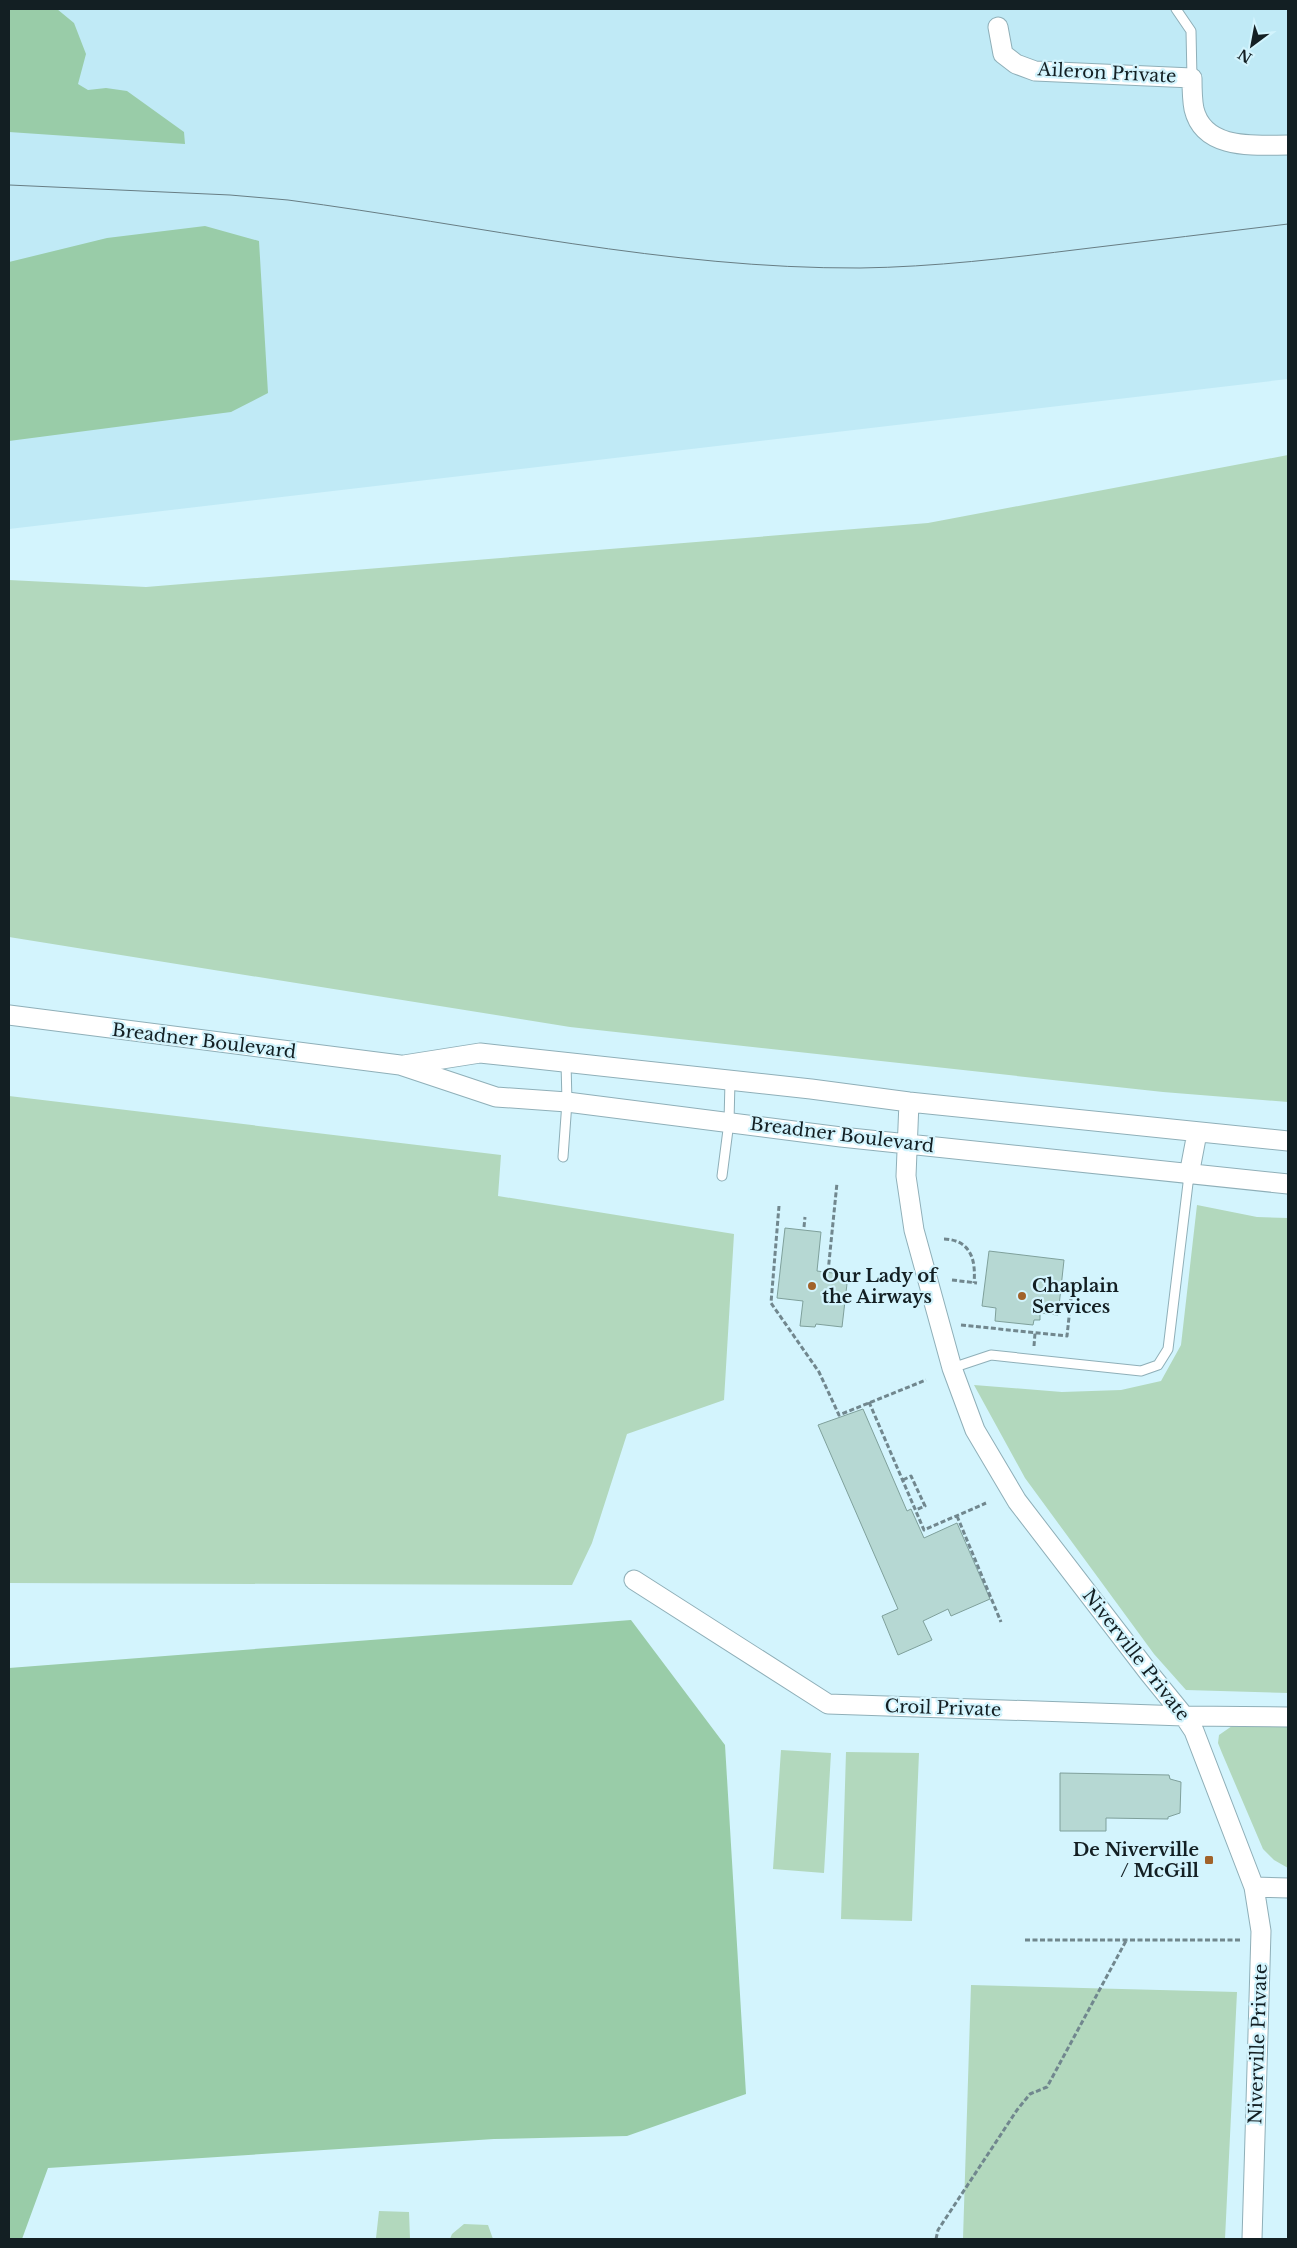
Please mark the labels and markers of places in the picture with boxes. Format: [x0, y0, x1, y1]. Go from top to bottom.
place label: Our Lady of the Airways [822, 1265, 939, 1308]
place label: Chaplain Services [1032, 1275, 1119, 1318]
marker: Our Lady of the Airways [806, 1280, 818, 1292]
marker: Chaplain Services [1016, 1290, 1028, 1302]
place label: De Niverville / McGill [1073, 1839, 1200, 1882]
marker: De Niverville / McGill [1203, 1854, 1215, 1866]

